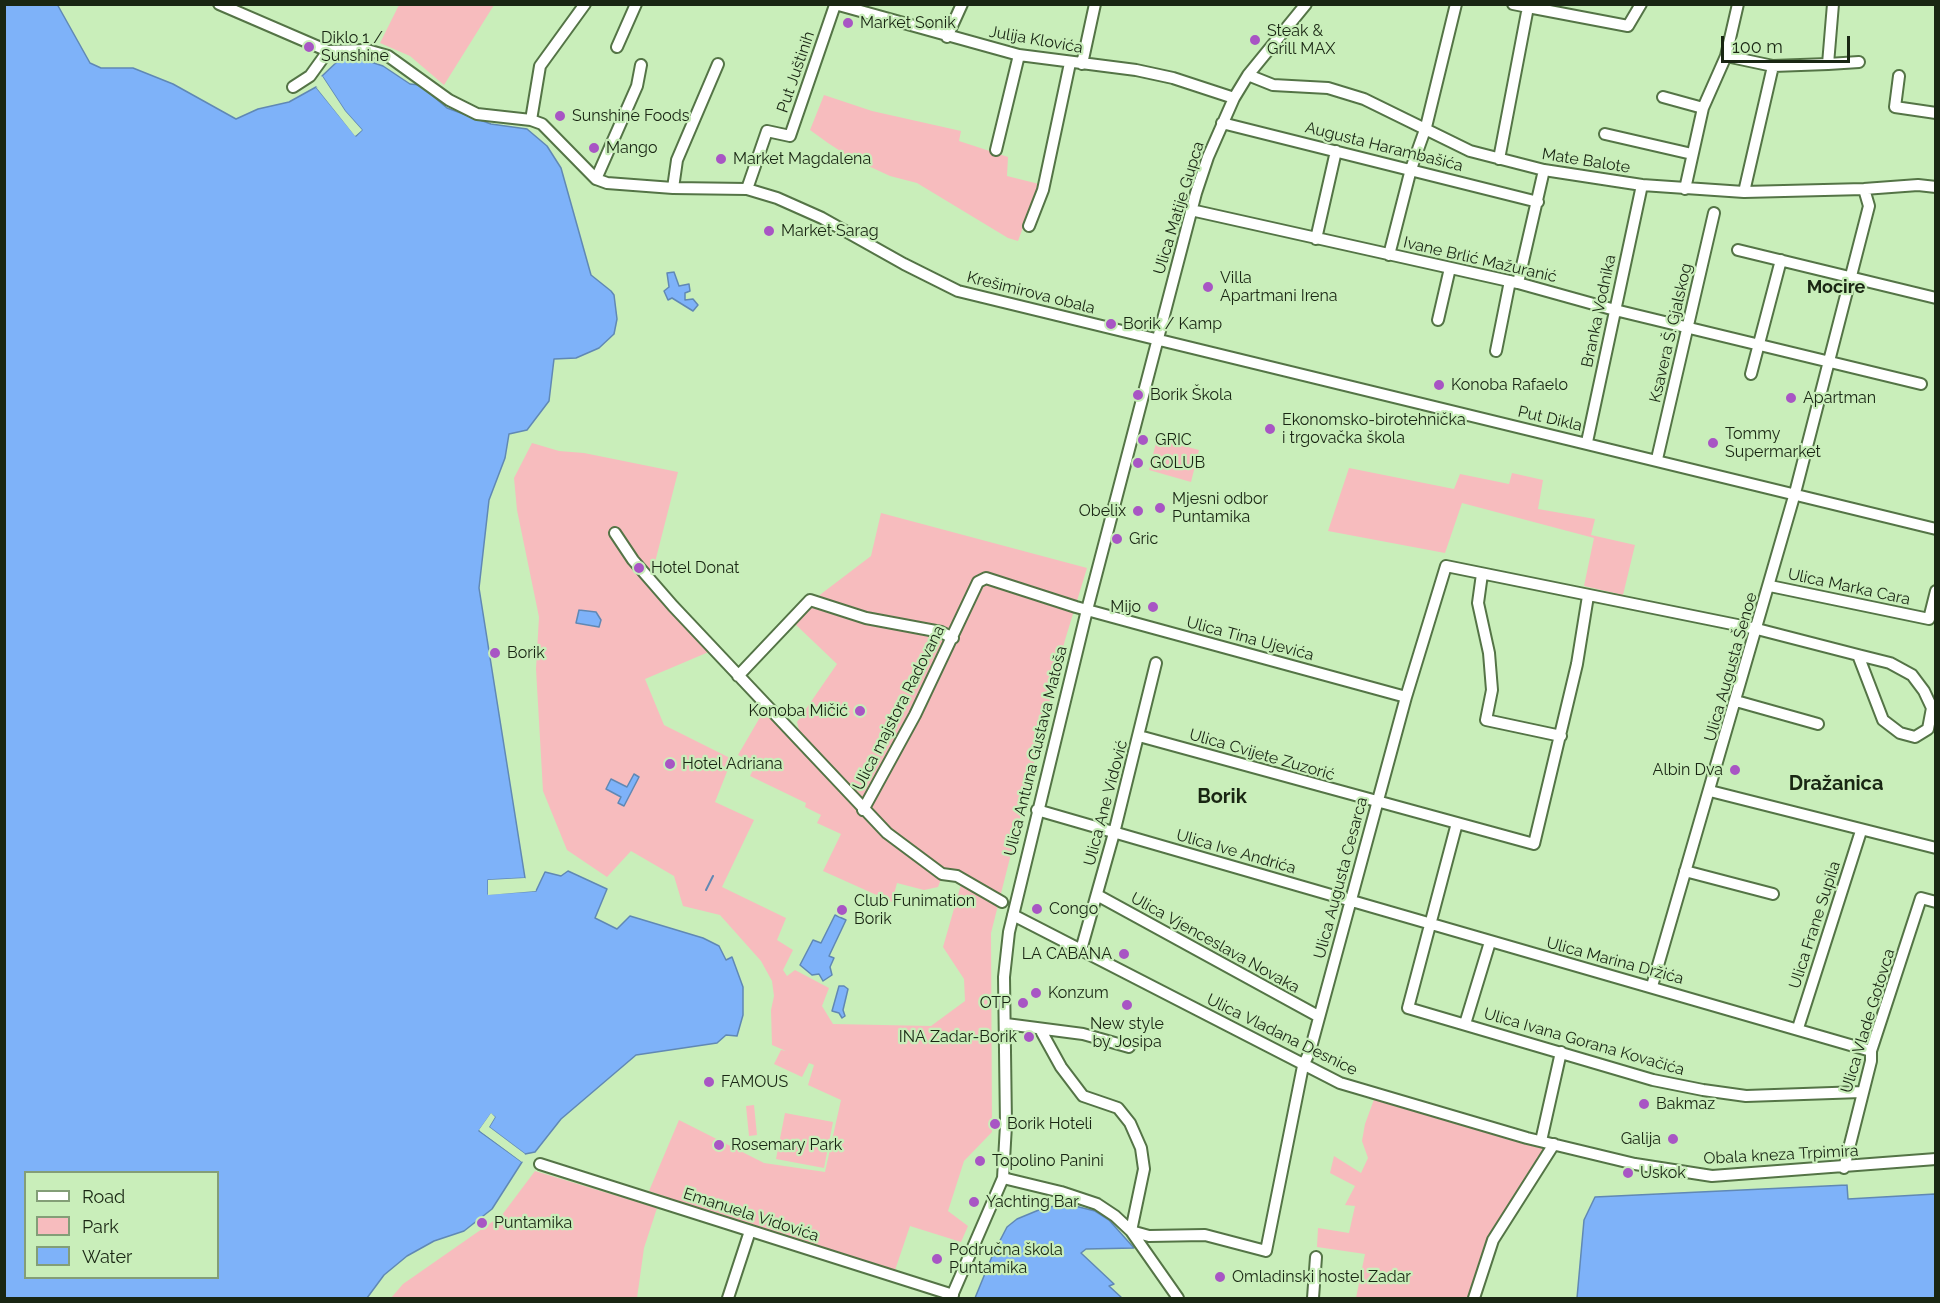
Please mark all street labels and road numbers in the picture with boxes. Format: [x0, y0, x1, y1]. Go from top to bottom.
street label: Julija Klovića [988, 22, 1084, 58]
street label: Put Juštinih [773, 29, 819, 115]
street label: Augusta Harambašića [1303, 118, 1465, 176]
street label: Ulica Matije Gupca [1150, 139, 1208, 277]
street label: Mate Balote [1541, 145, 1631, 177]
street label: Ivane Brlić Mažuranić [1401, 233, 1559, 287]
street label: Branka Vodnika [1578, 253, 1620, 369]
street label: Ksavera Š. Gjalskog [1646, 261, 1696, 405]
street label: Krešimirova obala [965, 268, 1097, 318]
street label: Put Dikla [1516, 402, 1584, 436]
street label: Ulica Marka Cara [1786, 565, 1912, 609]
street label: Ulica Augusta Šenoe [1701, 590, 1761, 744]
street label: Ulica Tina Ujevića [1184, 613, 1316, 665]
street label: Ulica majstora Radovana [849, 622, 949, 794]
street label: Ulica Antuna Gustava Matoša [1001, 644, 1071, 858]
street label: Ulica Cvijete Zuzorić [1187, 725, 1337, 785]
street label: Ulica Ane Vidović [1080, 738, 1132, 868]
street label: Ulica Augusta Cesarca [1310, 795, 1372, 961]
street label: Ulica Ive Andrića [1174, 826, 1298, 878]
street label: Ulica Frane Supila [1785, 859, 1845, 991]
street label: Ulica Vjenceslava Novaka [1127, 889, 1303, 997]
street label: Ulica Marina Držića [1544, 933, 1686, 989]
street label: Ulica Vlade Gotovca [1837, 947, 1899, 1095]
street label: Ulica Vladana Desnice [1203, 990, 1361, 1080]
street label: Ulica Ivana Gorana Kovačića [1481, 1004, 1687, 1080]
street label: Obala kneza Trpimira [1703, 1141, 1859, 1169]
street label: Emanuela Vidovića [681, 1184, 821, 1246]

